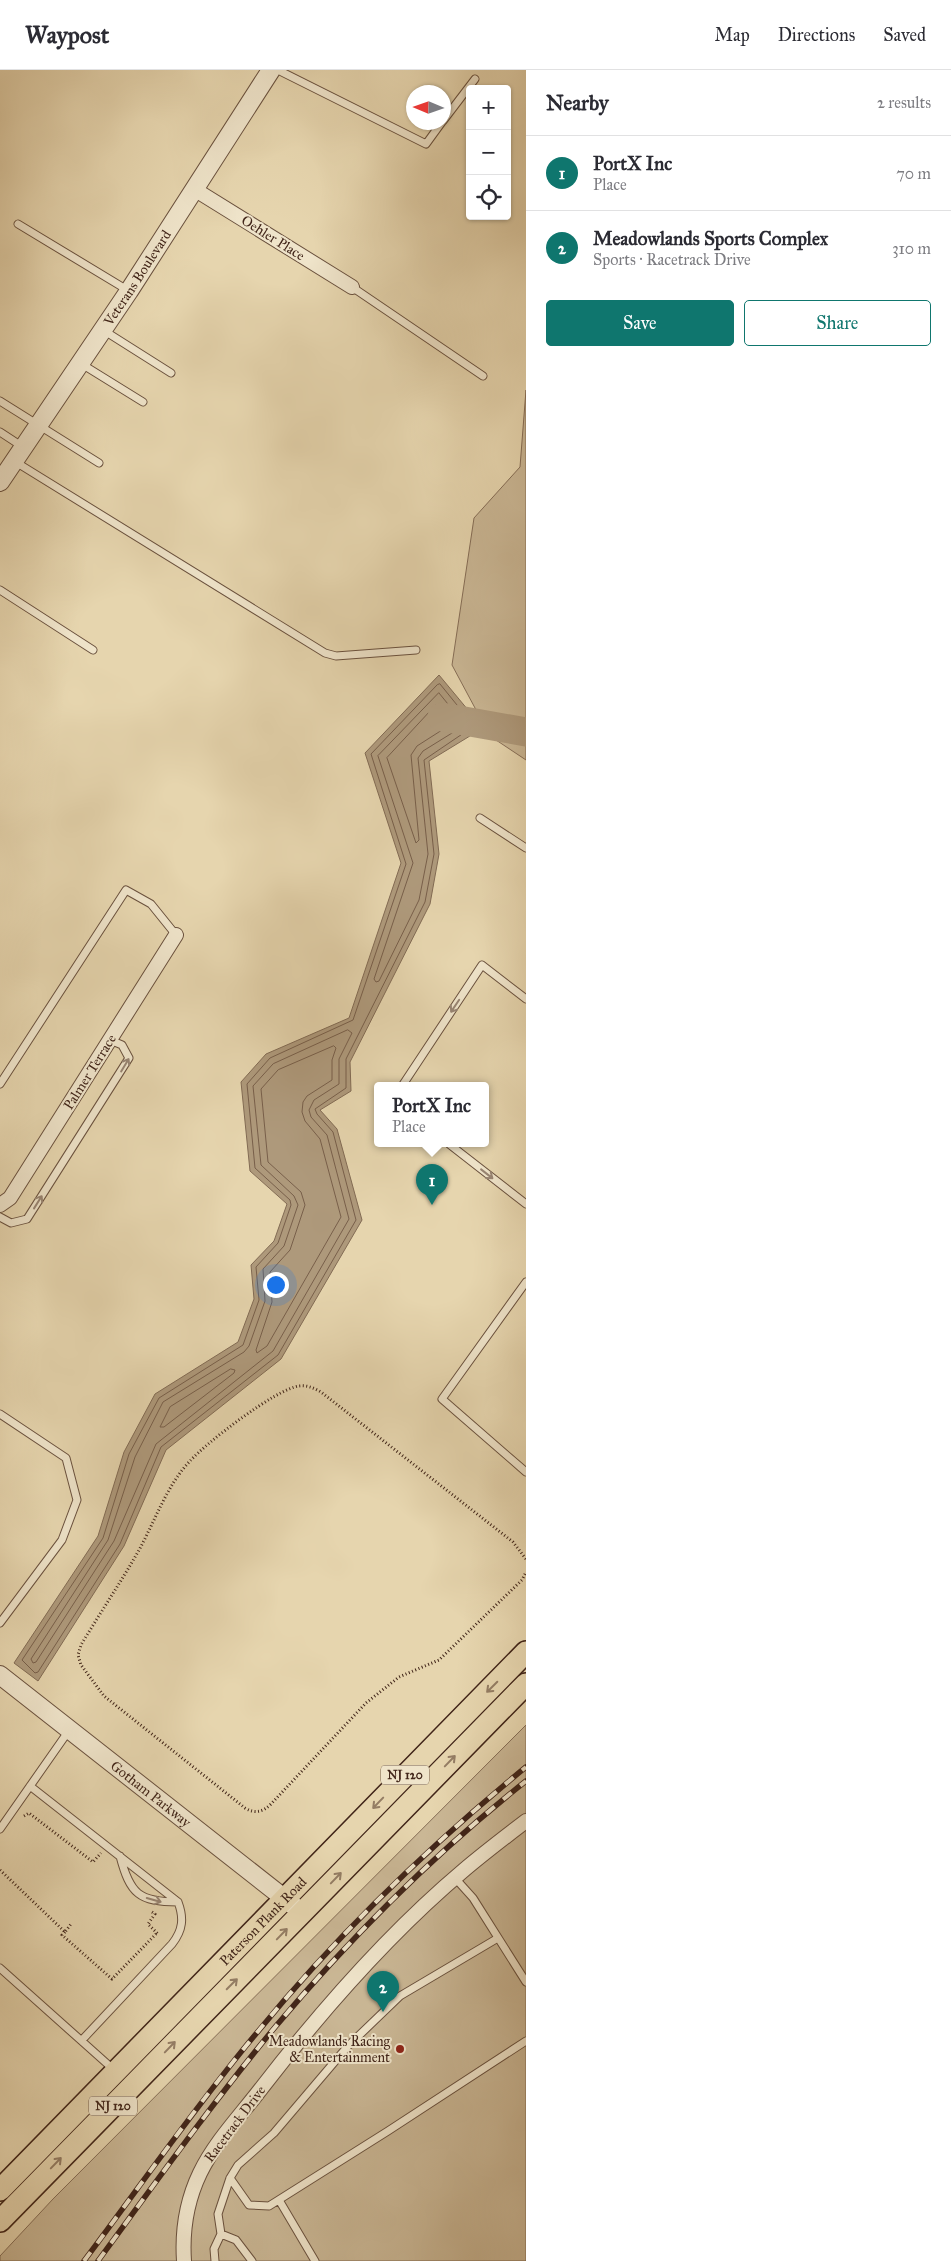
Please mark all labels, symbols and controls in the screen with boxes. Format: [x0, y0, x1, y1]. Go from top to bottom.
text: Waypost [25, 20, 109, 50]
text: Map [714, 24, 750, 46]
text: Directions [778, 24, 855, 46]
text: Saved [883, 24, 926, 46]
north arrow [406, 85, 451, 130]
map controls [466, 85, 511, 220]
button: + [466, 85, 511, 130]
text: Nearby [546, 90, 609, 116]
text: 2 results [877, 93, 931, 112]
button: − [466, 130, 511, 175]
text: PortX Inc [593, 152, 672, 175]
text: 1 [559, 164, 565, 183]
text: 70 m [896, 164, 931, 183]
button: locate [466, 175, 511, 220]
text: Place [593, 175, 627, 194]
street label: Oehler Place [238, 212, 308, 264]
street label: Veterans Boulevard [99, 227, 174, 330]
text: Meadowlands Sports Complex [593, 227, 828, 250]
text: 2 [558, 239, 566, 258]
text: 310 m [892, 239, 931, 258]
text: Sports · Racetrack Drive [593, 250, 751, 269]
button: Save [546, 300, 734, 346]
button: Share [744, 300, 931, 346]
one-way arrow [450, 998, 460, 1012]
street label: Palmer Terrace [60, 1031, 120, 1113]
one-way arrow [120, 1058, 130, 1072]
popup [374, 1082, 489, 1147]
text: PortX Inc [392, 1094, 471, 1117]
text: Place [392, 1117, 426, 1136]
pin: 1 [416, 1164, 448, 1205]
one-way arrow [481, 1168, 494, 1179]
one-way arrow [32, 1195, 43, 1209]
your location [263, 1272, 289, 1298]
one-way arrow [486, 1681, 498, 1693]
one-way arrow [444, 1755, 456, 1768]
street label: Gotham Parkway [107, 1757, 195, 1831]
road number: NJ 120 [381, 1766, 429, 1784]
one-way arrow [372, 1797, 384, 1809]
one-way arrow [330, 1872, 342, 1884]
street label: Paterson Plank Road [216, 1873, 310, 1969]
one-way arrow [145, 1895, 161, 1905]
one-way arrow [276, 1927, 288, 1940]
pin: 2 [367, 1971, 399, 2012]
one-way arrow [226, 1978, 238, 1990]
place label: Meadowlands Racing & Entertainment [269, 2033, 390, 2066]
one-way arrow [164, 2041, 176, 2054]
marker: Meadowlands Racing & Entertainment [394, 2043, 406, 2055]
street label: Racetrack Drive [201, 2082, 269, 2166]
road number: NJ 120 [89, 2096, 137, 2115]
one-way arrow [50, 2158, 62, 2170]

